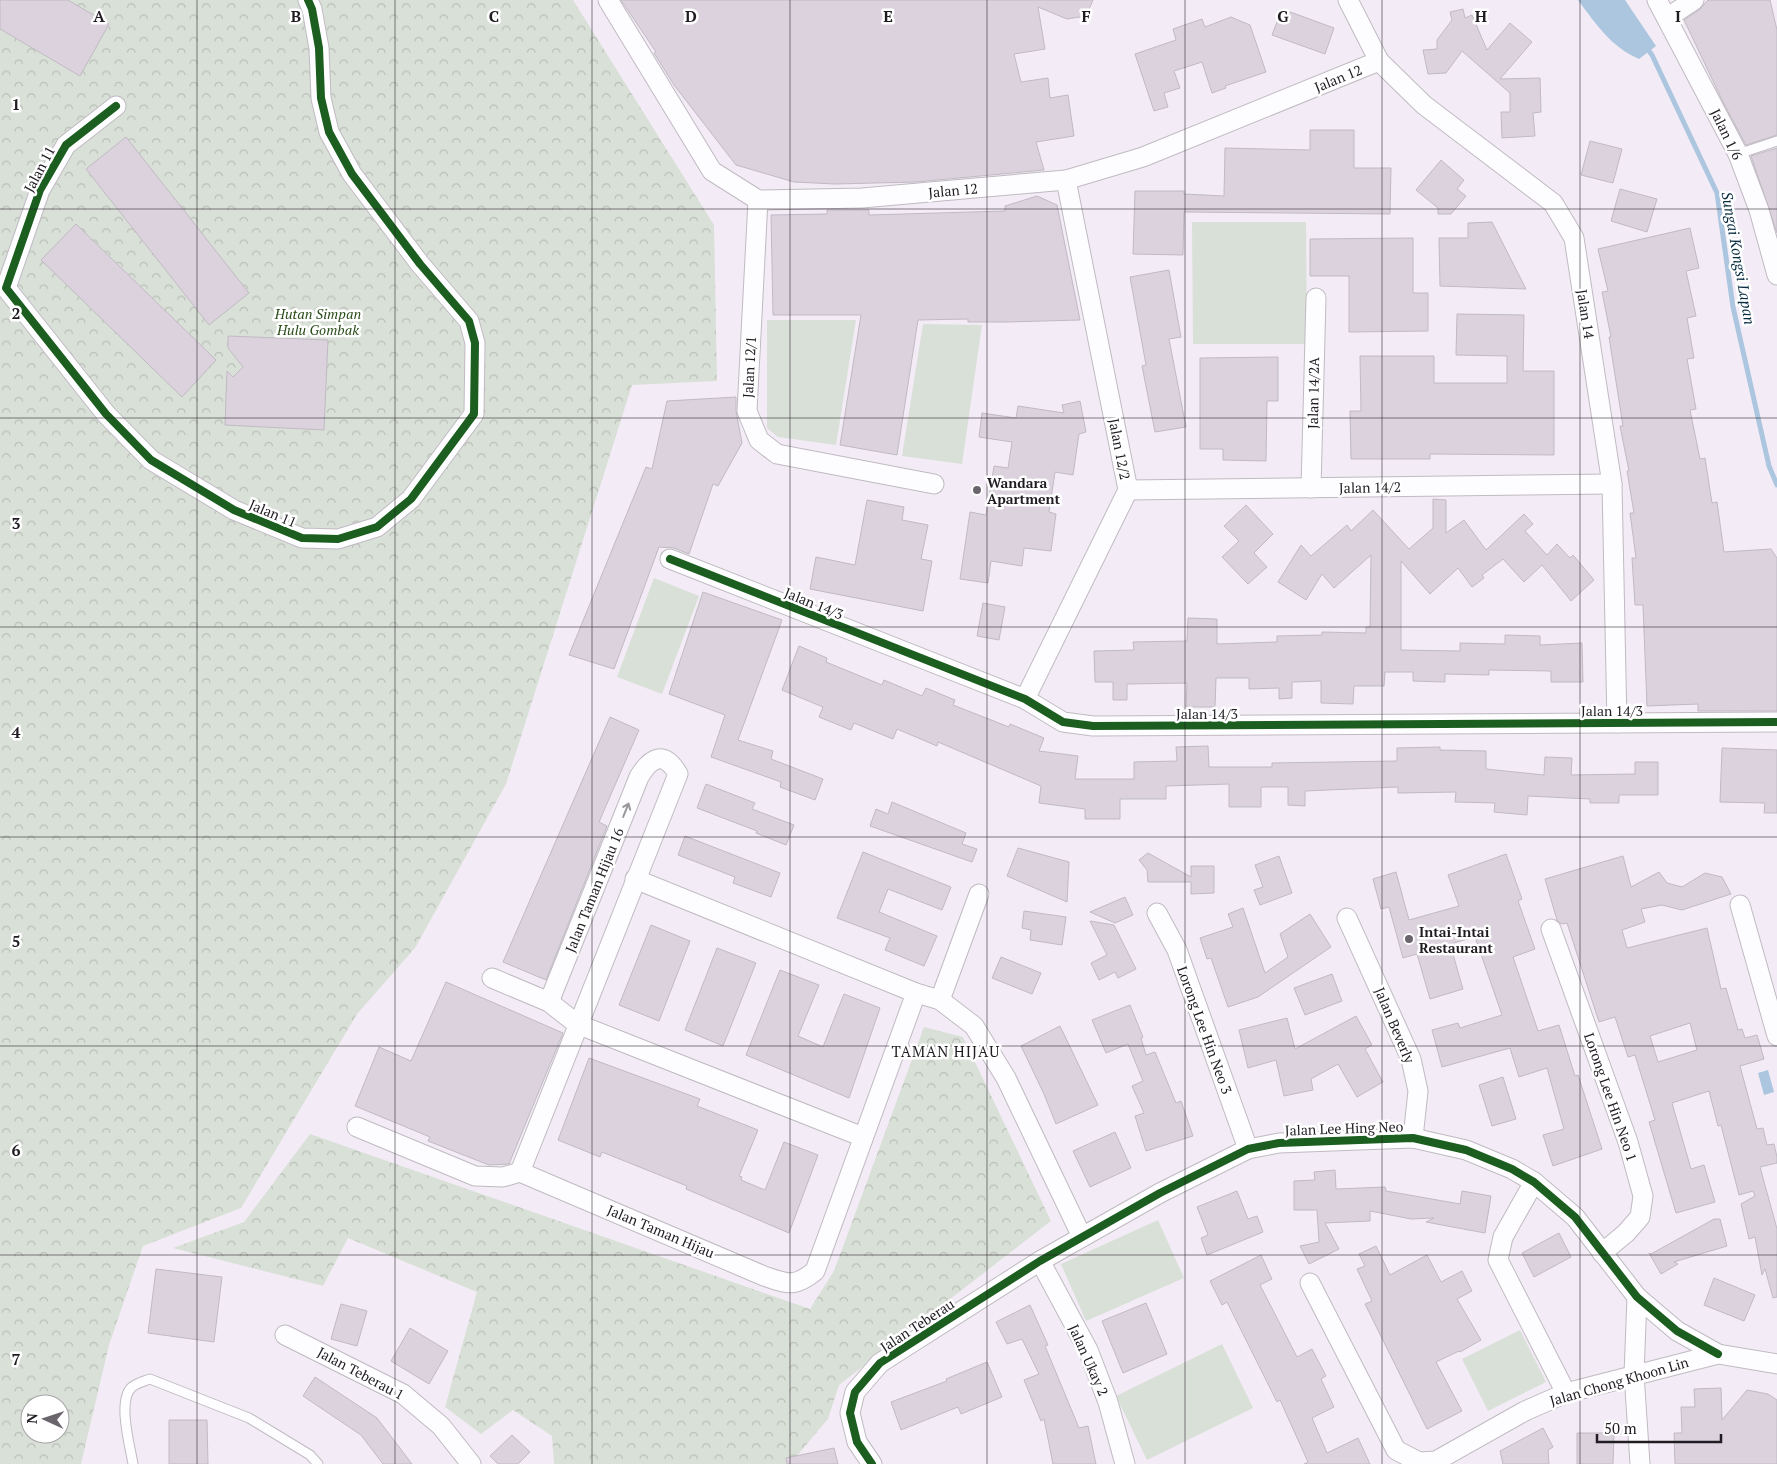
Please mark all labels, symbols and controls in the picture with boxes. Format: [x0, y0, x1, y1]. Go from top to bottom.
text: A [93, 5, 105, 27]
text: B [291, 5, 301, 27]
text: C [489, 5, 499, 27]
text: D [685, 5, 697, 27]
text: E [883, 5, 893, 27]
text: F [1081, 5, 1091, 27]
text: G [1277, 5, 1289, 27]
text: H [1475, 5, 1487, 27]
text: I [1675, 5, 1681, 27]
street label: Jalan 12 [1311, 60, 1365, 96]
text: 1 [11, 93, 21, 115]
street label: Jalan 1/6 [1706, 105, 1748, 163]
street label: Jalan 11 [19, 143, 59, 195]
street label: Jalan 12 [927, 178, 979, 202]
water label: Sungai Kongsi Lapan [1717, 190, 1761, 326]
street label: Jalan 14 [1573, 288, 1599, 341]
text: 2 [11, 302, 21, 324]
park label: Hutan Simpan Hulu Gombak [274, 304, 361, 339]
street label: Jalan 12/1 [738, 336, 760, 398]
street label: Jalan 14/2A [1303, 357, 1323, 429]
street label: Jalan 12/2 [1105, 417, 1135, 481]
place label: Wandara Apartment [987, 473, 1061, 508]
street label: Jalan 14/2 [1339, 477, 1401, 497]
marker: Wandara Apartment [971, 484, 983, 496]
street label: Jalan 11 [246, 495, 300, 531]
text: 3 [11, 512, 21, 534]
street label: Jalan 14/3 [782, 583, 846, 623]
street label: Jalan 14/3 [1581, 701, 1643, 720]
street label: Jalan 14/3 [1176, 704, 1238, 723]
text: 4 [11, 721, 21, 743]
one-way arrow [621, 803, 631, 818]
street label: Jalan Taman Hijau 16 [560, 824, 628, 955]
place label: Intai-Intai Restaurant [1419, 922, 1493, 957]
text: 5 [11, 930, 21, 952]
marker: Intai-Intai Restaurant [1403, 933, 1415, 945]
street label: Lorong Lee Hin Neo 3 [1173, 963, 1237, 1097]
street label: Jalan Beverly [1370, 984, 1420, 1067]
street label: Lorong Lee Hin Neo 1 [1580, 1030, 1642, 1164]
district label: TAMAN HIJAU [892, 1041, 1000, 1061]
street label: Jalan Lee Hing Neo [1284, 1116, 1404, 1140]
text: 6 [11, 1139, 21, 1161]
street label: Jalan Taman Hijau [605, 1200, 717, 1262]
street label: Jalan Teberau [876, 1294, 958, 1356]
street label: Jalan Ukay 2 [1065, 1321, 1113, 1399]
street label: Jalan Teberau 1 [314, 1342, 408, 1404]
text: 7 [11, 1348, 21, 1370]
street label: Jalan Chong Khoon Lin [1547, 1352, 1691, 1410]
north arrow [20, 1394, 70, 1444]
text: N [22, 1412, 41, 1424]
scale bar [1597, 1412, 1721, 1444]
text: 50 m [1604, 1418, 1637, 1438]

